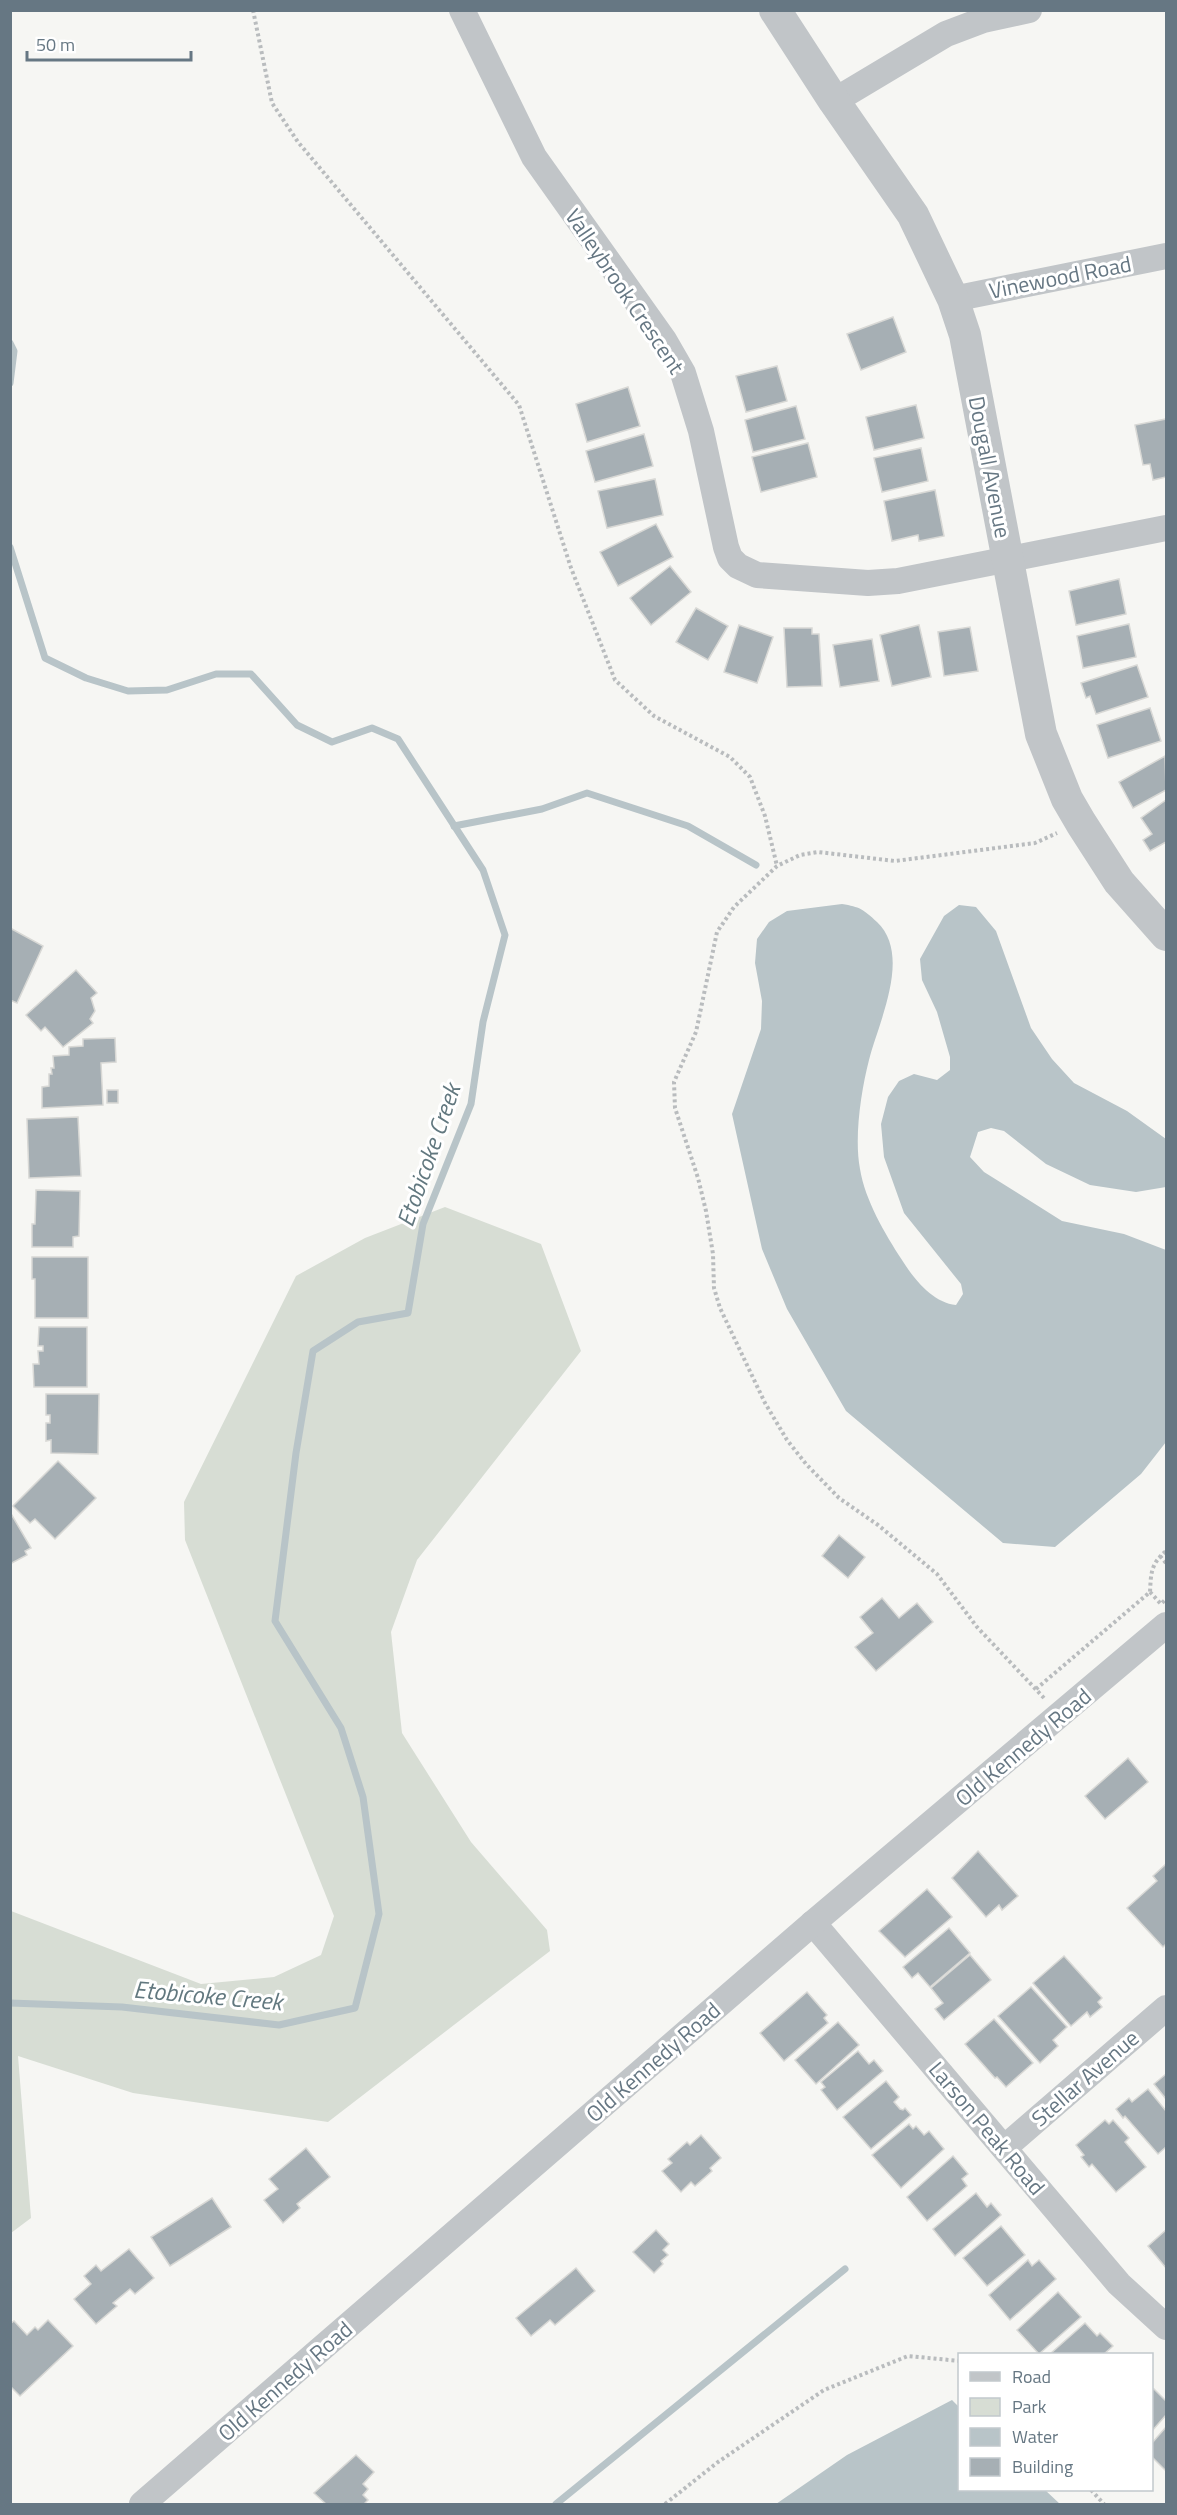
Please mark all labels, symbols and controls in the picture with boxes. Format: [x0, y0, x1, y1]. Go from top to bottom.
scale bar [27, 24, 190, 62]
text: 50 m [36, 31, 75, 58]
street label: Valleybrook Crescent [557, 201, 693, 381]
street label: Vinewood Road [986, 247, 1134, 307]
street label: Dougall Avenue [960, 393, 1020, 541]
water label: Etobicoke Creek [387, 1076, 470, 1231]
street label: Old Kennedy Road [947, 1680, 1099, 1814]
water label: Etobicoke Creek [132, 1971, 287, 2020]
street label: Old Kennedy Road [578, 1994, 728, 2130]
street label: Stellar Avenue [1024, 2022, 1146, 2134]
street label: Larson Peak Road [921, 2054, 1053, 2202]
street label: Old Kennedy Road [210, 2313, 360, 2449]
legend [958, 2353, 1153, 2491]
text: Road [1012, 2363, 1051, 2390]
text: Park [1012, 2393, 1047, 2420]
text: Water [1012, 2423, 1058, 2450]
text: Building [1012, 2453, 1073, 2480]

